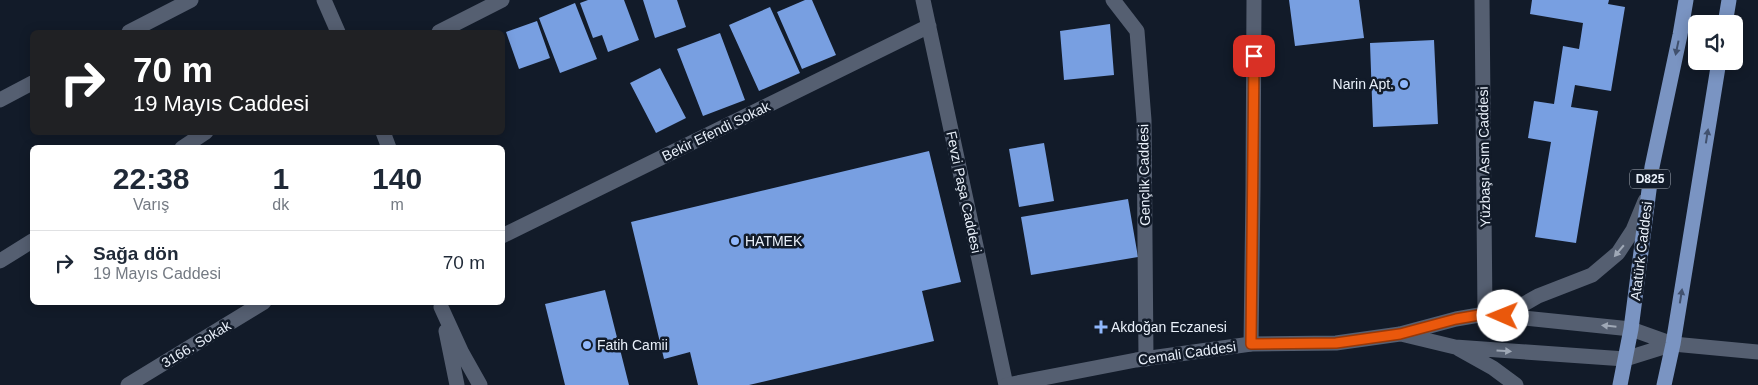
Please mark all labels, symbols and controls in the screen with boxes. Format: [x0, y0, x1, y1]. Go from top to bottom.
map controls [1688, 15, 1743, 70]
button: sound [1688, 15, 1743, 70]
pin [1233, 35, 1275, 77]
one-way arrow [1673, 40, 1681, 56]
icon: arrive [1240, 42, 1268, 70]
icon: right [50, 50, 115, 115]
text: 70 m [133, 50, 213, 89]
place label: Narin Apt. [1333, 76, 1394, 92]
marker: Narin Apt. [1398, 78, 1410, 90]
street label: Yüzbaşı Asım Caddesi [1475, 86, 1493, 228]
text: 19 Mayıs Caddesi [133, 91, 309, 116]
street label: Bekir Efendi Sokak [659, 97, 774, 164]
street label: Gençlik Caddesi [1135, 124, 1153, 226]
one-way arrow [1703, 128, 1711, 144]
street label: Fevzi Paşa Caddesi [943, 129, 985, 255]
text: 22:38 [113, 162, 190, 195]
text: 1 [272, 162, 289, 195]
text: 140 [372, 162, 422, 195]
road number: D825 [1630, 170, 1670, 188]
text: Varış [133, 196, 169, 213]
text: dk [272, 196, 289, 213]
text: m [390, 196, 404, 213]
street label: Atatürk Caddesi [1627, 201, 1655, 301]
place label: HATMEK [745, 233, 803, 249]
marker: HATMEK [729, 235, 741, 247]
text: Sağa dön [93, 243, 179, 264]
one-way arrow [1613, 244, 1624, 257]
icon: right [50, 249, 78, 277]
text: 70 m [443, 252, 485, 273]
text: 19 Mayıs Caddesi [93, 265, 221, 282]
one-way arrow [1677, 288, 1685, 304]
position arrow [1476, 289, 1528, 341]
street label: 3166. Sokak [159, 317, 234, 371]
place label: Akdoğan Eczanesi [1111, 319, 1227, 335]
marker: Akdoğan Eczanesi [1095, 321, 1107, 333]
one-way arrow [1601, 322, 1617, 330]
place label: Fatih Camii [597, 337, 668, 353]
street label: Cemali Caddesi [1137, 338, 1237, 368]
marker: Fatih Camii [581, 339, 593, 351]
one-way arrow [1496, 347, 1512, 355]

